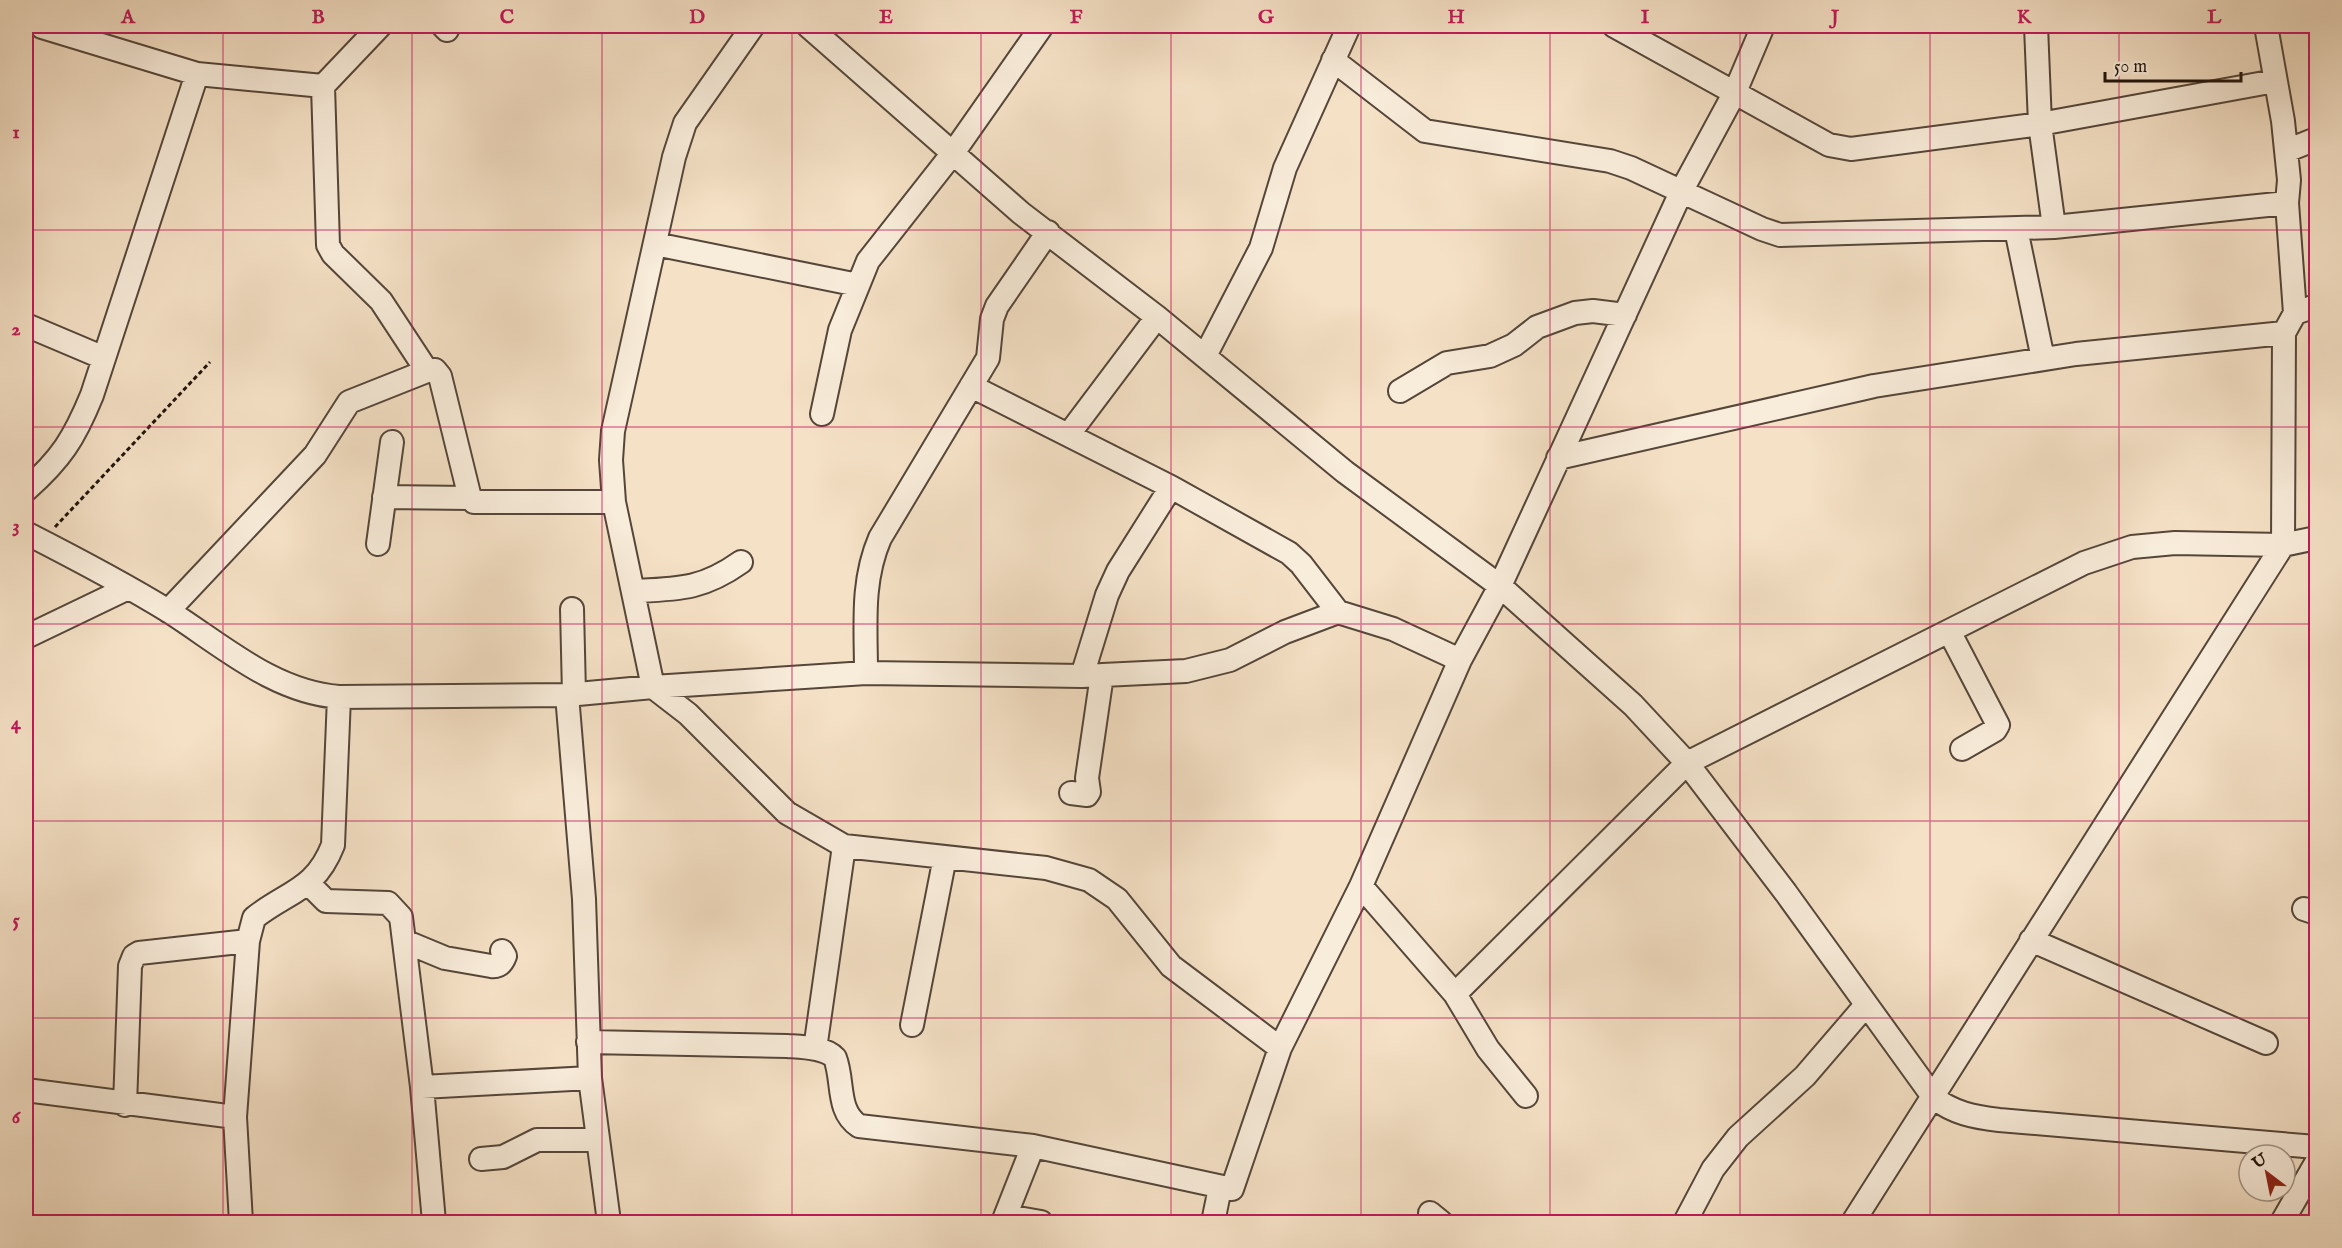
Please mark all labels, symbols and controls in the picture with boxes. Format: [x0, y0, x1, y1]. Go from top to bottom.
text: A [120, 5, 136, 30]
text: B [311, 5, 325, 30]
text: C [500, 5, 514, 30]
text: D [689, 5, 705, 30]
text: E [879, 5, 893, 30]
text: F [1070, 5, 1083, 30]
text: G [1258, 5, 1275, 30]
text: H [1447, 5, 1465, 30]
text: I [1641, 5, 1650, 30]
text: J [1828, 5, 1840, 30]
text: K [2017, 5, 2033, 30]
text: L [2207, 5, 2222, 30]
scale bar [2105, 45, 2242, 83]
text: 50 m [2114, 56, 2147, 79]
text: 1 [12, 120, 20, 145]
text: 2 [11, 317, 21, 342]
text: 3 [12, 514, 20, 539]
text: 4 [11, 711, 22, 736]
text: 5 [12, 908, 20, 933]
text: 6 [12, 1105, 22, 1130]
north arrow [2237, 1143, 2297, 1203]
text: U [2248, 1150, 2272, 1175]

